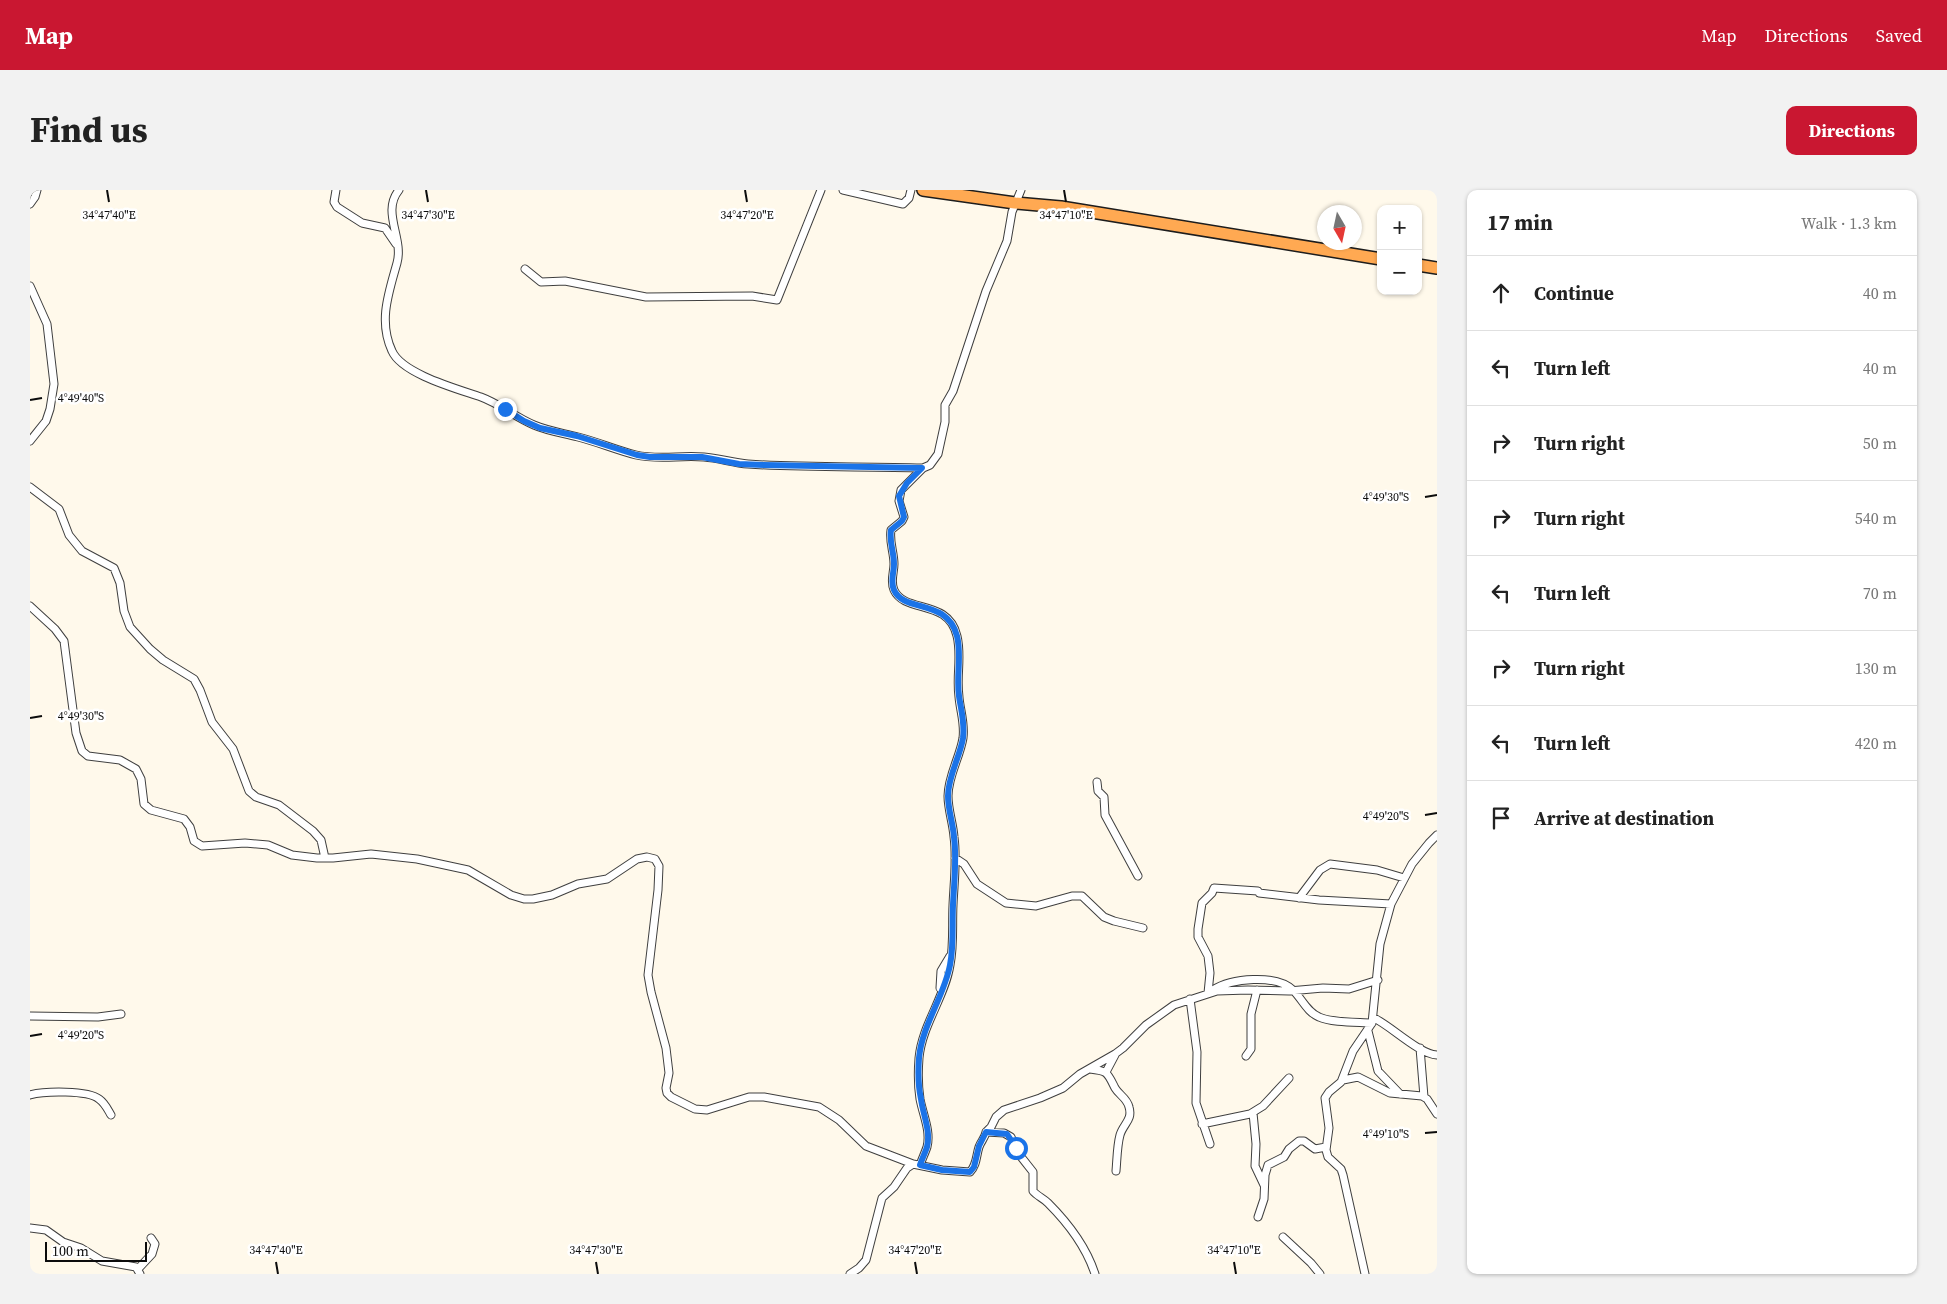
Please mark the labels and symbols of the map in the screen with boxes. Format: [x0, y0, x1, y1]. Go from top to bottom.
north arrow [1317, 205, 1362, 250]
text: 34°47'40"E [82, 207, 136, 223]
text: 34°47'30"E [401, 207, 455, 223]
text: 34°47'20"E [720, 207, 774, 223]
text: 34°47'10"E [1039, 207, 1093, 223]
text: 4°49'40"S [58, 390, 104, 406]
route end [494, 398, 517, 421]
text: 4°49'30"S [1363, 489, 1409, 505]
text: 4°49'30"S [58, 708, 104, 724]
text: 4°49'20"S [1363, 808, 1409, 824]
text: 4°49'20"S [58, 1027, 104, 1043]
text: 4°49'10"S [1363, 1126, 1409, 1142]
route start [1005, 1137, 1028, 1160]
scale bar [45, 1239, 148, 1262]
text: 34°47'40"E [249, 1242, 303, 1258]
text: 34°47'30"E [569, 1242, 623, 1258]
text: 34°47'20"E [888, 1242, 942, 1258]
text: 34°47'10"E [1207, 1242, 1261, 1258]

